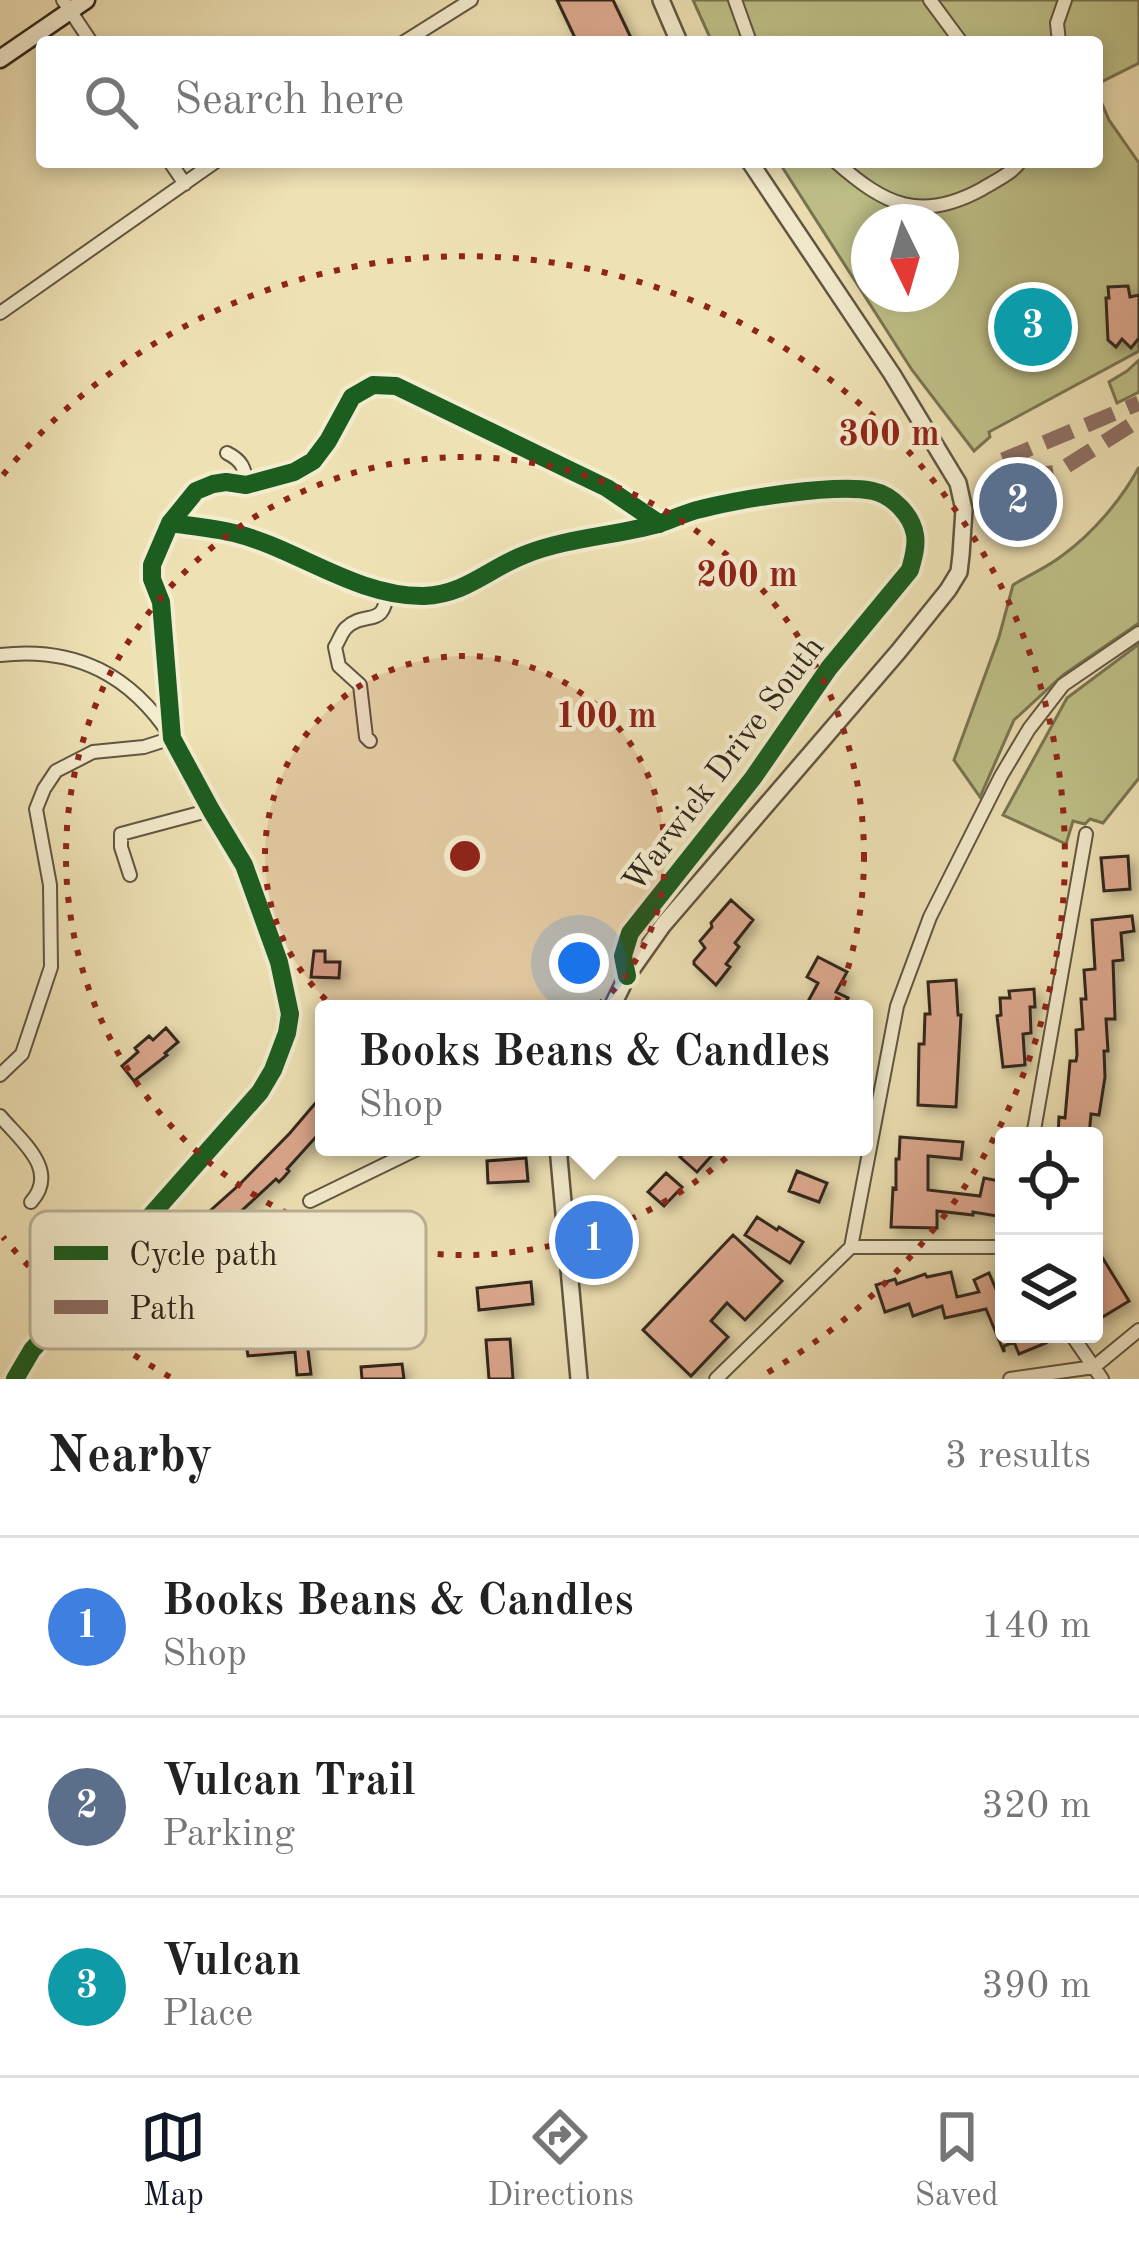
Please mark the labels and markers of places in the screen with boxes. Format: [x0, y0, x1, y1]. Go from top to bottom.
pin: 3 [994, 282, 1072, 372]
pin: 2 [979, 457, 1057, 547]
centre of rings [444, 835, 486, 877]
pin: 1 [555, 1195, 633, 1285]

